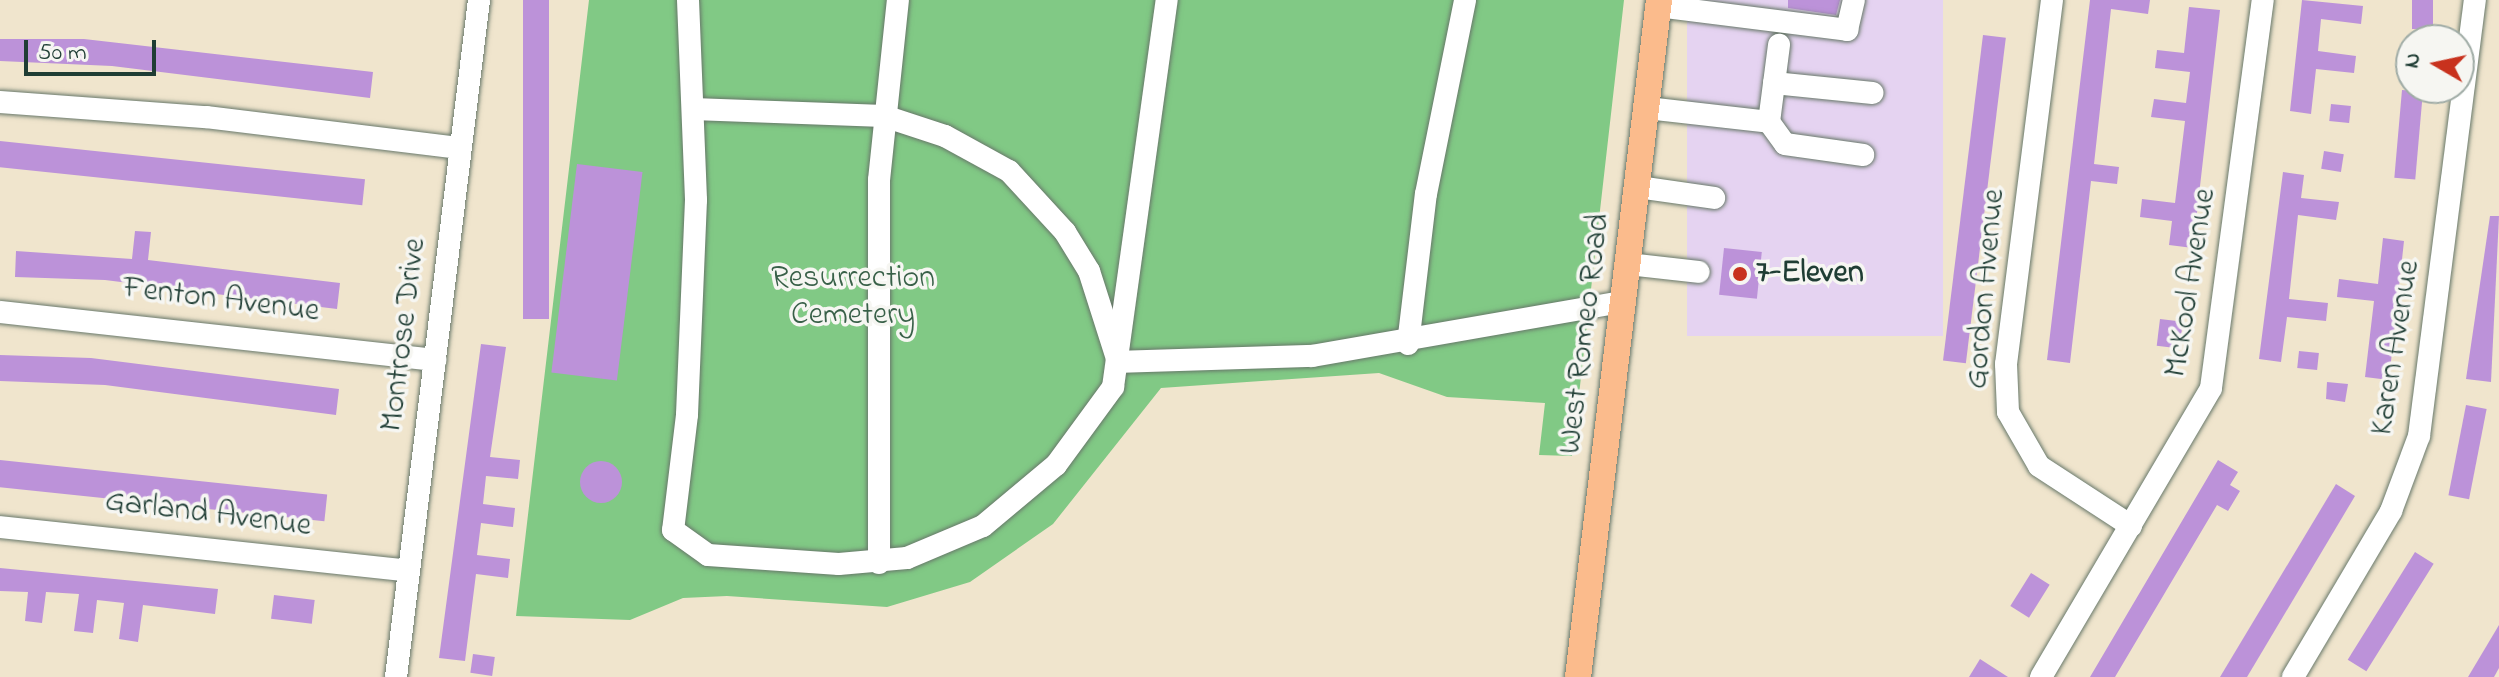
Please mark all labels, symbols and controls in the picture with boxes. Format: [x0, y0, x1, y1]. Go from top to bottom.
scale bar [28, 24, 160, 74]
north arrow [2395, 24, 2475, 104]
text: 50 m [38, 36, 87, 71]
text: N [2396, 51, 2430, 70]
street label: McKool Avenue [2158, 186, 2226, 380]
street label: Gordon Avenue [1959, 187, 2015, 391]
street label: West Romeo Road [1552, 212, 1620, 456]
street label: Montrose Drive [374, 236, 436, 434]
place label: 7-Eleven [1756, 255, 1864, 293]
street label: Karen Avenue [2364, 258, 2430, 438]
park label: Resurrection Cemetery [771, 261, 935, 336]
marker: 7-Eleven [1731, 265, 1749, 283]
street label: Fenton Avenue [121, 270, 321, 332]
street label: Garland Avenue [103, 483, 313, 547]

